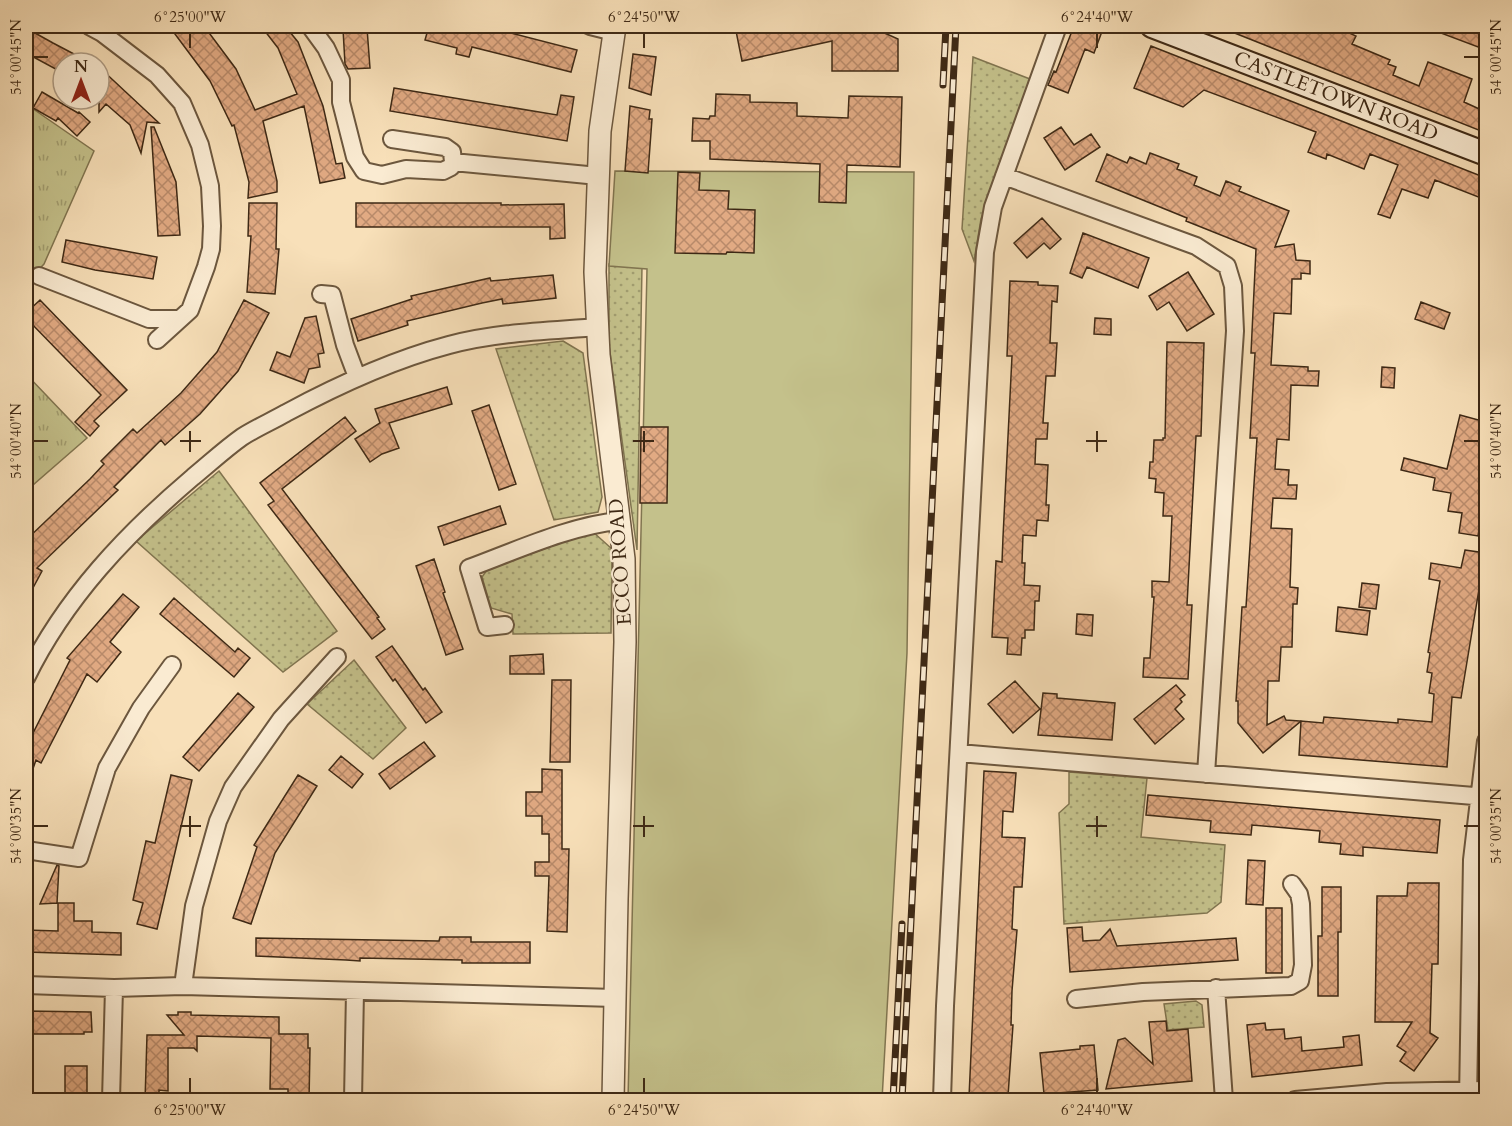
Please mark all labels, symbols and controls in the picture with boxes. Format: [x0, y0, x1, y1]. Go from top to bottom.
text: 6°25'00"W [154, 7, 227, 27]
text: 6°24'50"W [608, 7, 681, 27]
text: 6°24'40"W [1061, 7, 1134, 27]
text: 54°00'45"N [6, 19, 26, 95]
text: 54°00'45"N [1486, 19, 1506, 95]
street label: CASTLETOWN ROAD [1230, 45, 1442, 147]
north arrow [51, 51, 111, 111]
text: N [74, 56, 88, 78]
text: 54°00'40"N [6, 403, 26, 479]
text: 54°00'40"N [1486, 403, 1506, 479]
street label: ECCO ROAD [602, 498, 638, 626]
text: 54°00'35"N [6, 788, 26, 864]
text: 54°00'35"N [1486, 788, 1506, 864]
text: 6°25'00"W [154, 1100, 227, 1120]
text: 6°24'50"W [608, 1100, 681, 1120]
text: 6°24'40"W [1061, 1100, 1134, 1120]

